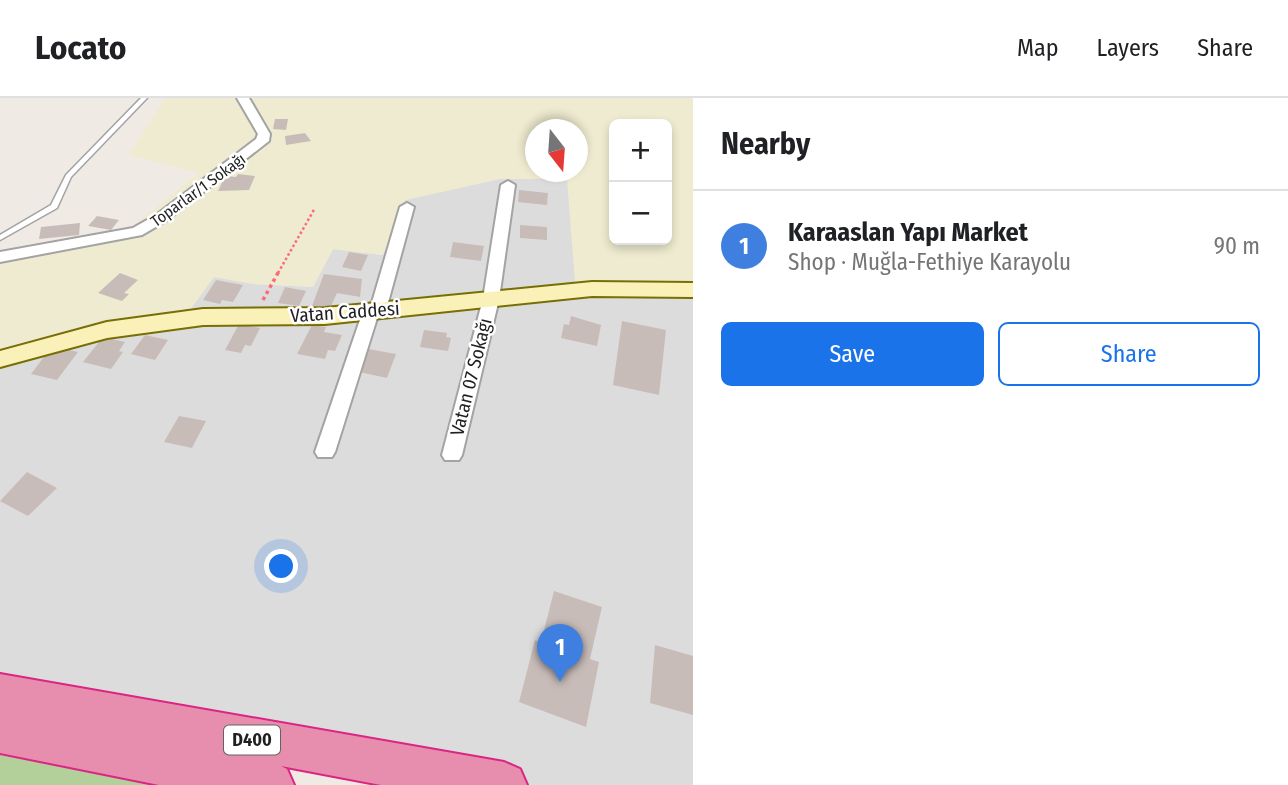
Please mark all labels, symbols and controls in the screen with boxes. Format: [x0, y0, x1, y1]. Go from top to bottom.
text: Locato [35, 28, 126, 68]
text: Map [1017, 34, 1059, 62]
text: Layers [1097, 34, 1159, 62]
text: Share [1197, 34, 1253, 62]
north arrow [525, 119, 588, 182]
map controls [609, 119, 672, 245]
button: + [609, 119, 672, 182]
text: Nearby [721, 126, 810, 162]
street label: Toparlar/1 Sokağı [147, 149, 249, 231]
button: − [609, 182, 672, 245]
text: Karaaslan Yapı Market [788, 217, 1028, 248]
text: 1 [739, 232, 749, 260]
text: 90 m [1214, 232, 1260, 260]
text: Shop · Muğla-Fethiye Karayolu [788, 248, 1071, 276]
street label: Vatan Caddesi [290, 297, 400, 327]
street label: Vatan 07 Sokağı [445, 316, 497, 438]
button: Save [721, 322, 984, 386]
button: Share [998, 322, 1260, 386]
your location [264, 549, 298, 583]
pin: 1 [537, 624, 583, 682]
road number: D400 [224, 726, 280, 754]

